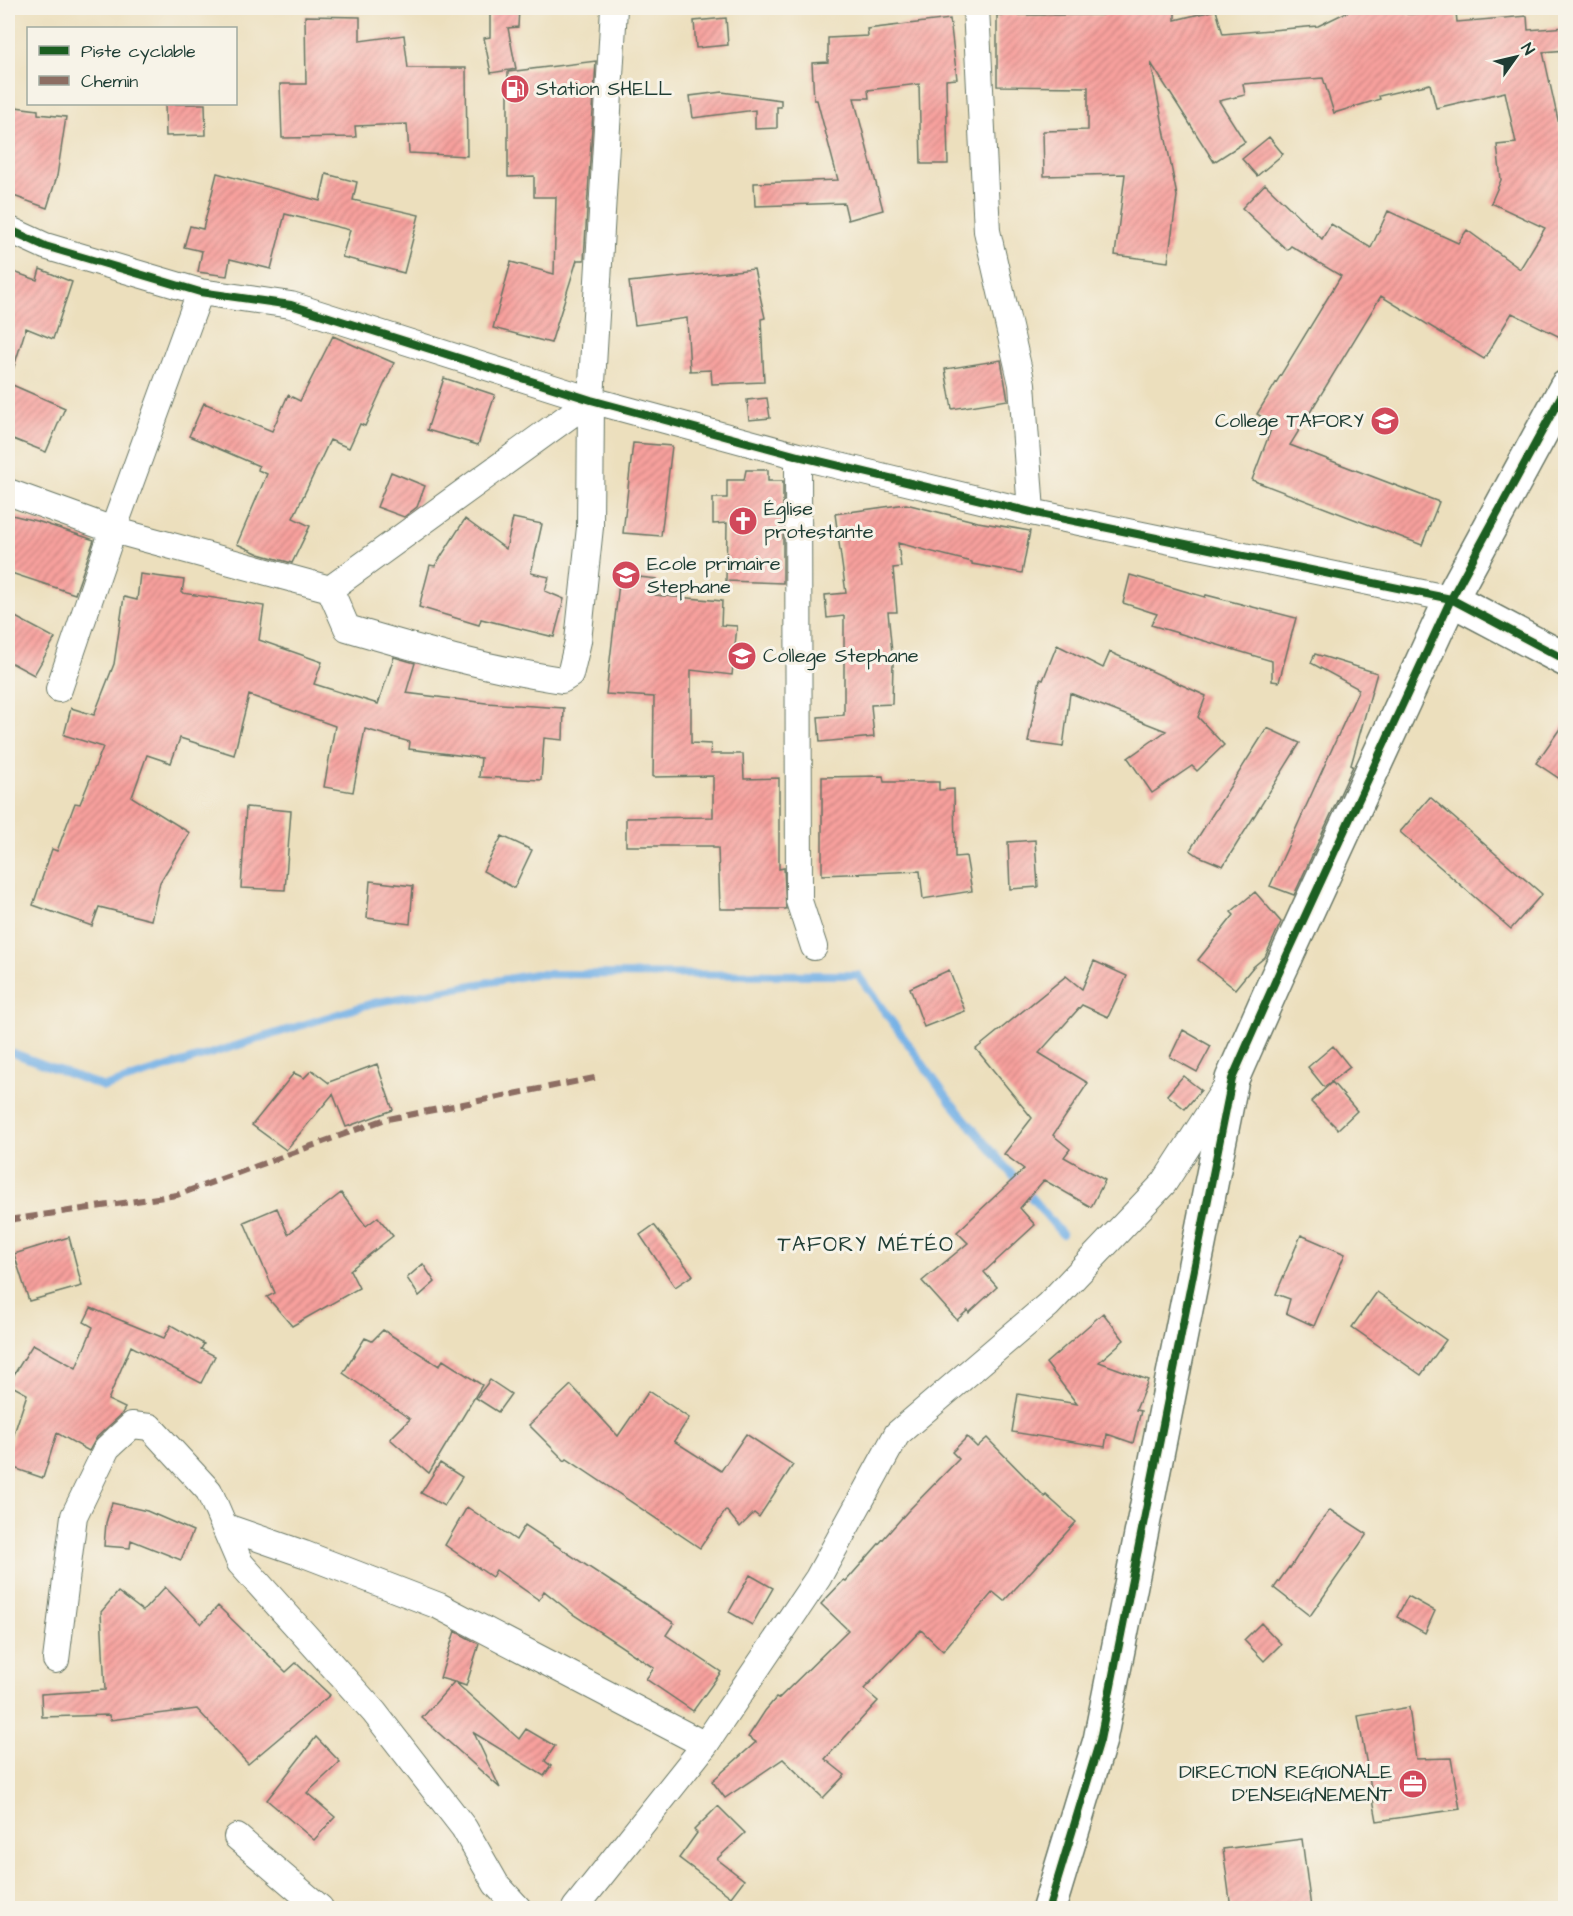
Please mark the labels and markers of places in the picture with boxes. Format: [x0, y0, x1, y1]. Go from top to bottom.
fuel station icon: Station SHELL [499, 73, 531, 105]
place label: Station SHELL [536, 75, 672, 103]
school or university icon: College TAFORY [1369, 405, 1401, 437]
place label: College TAFORY [1215, 407, 1364, 436]
place label: Église protestante [764, 495, 874, 546]
church icon: Église protestante [727, 505, 759, 537]
place label: Ecole primaire Stephane [647, 550, 781, 601]
school or university icon: Ecole primaire Stephane [610, 559, 642, 591]
school or university icon: College Stephane [726, 640, 758, 672]
place label: College Stephane [763, 642, 919, 671]
place label: DIRECTION REGIONALE D'ENSEIGNEMENT [1179, 1758, 1393, 1809]
office icon: DIRECTION REGIONALE D'ENSEIGNEMENT [1397, 1768, 1429, 1800]

